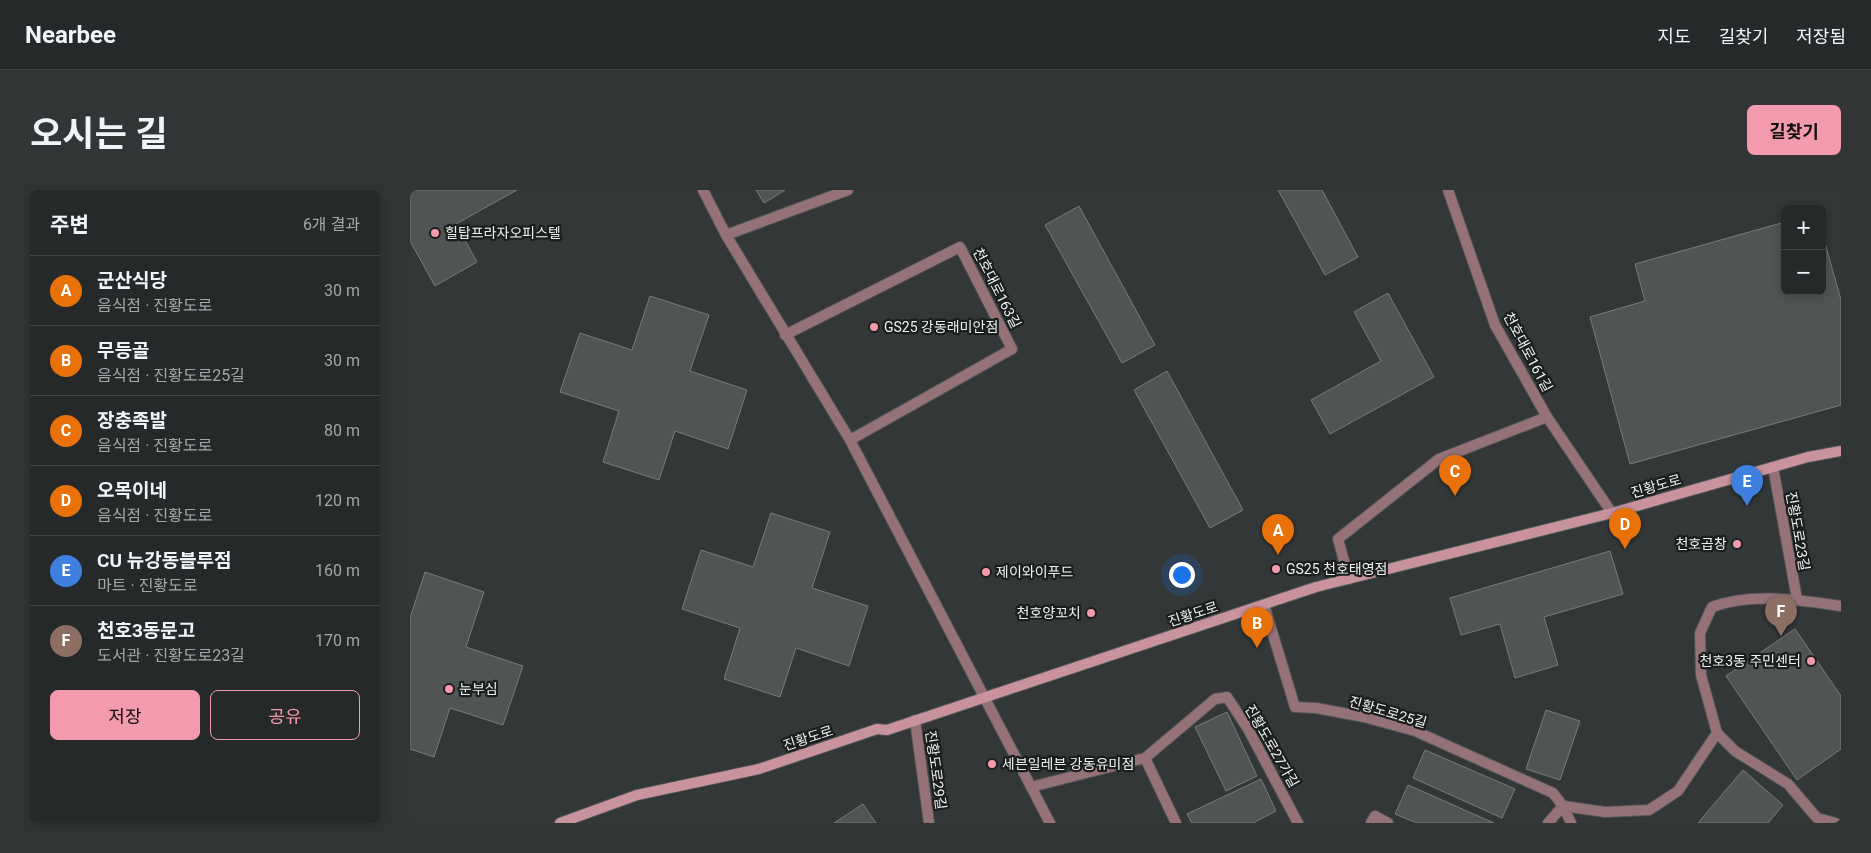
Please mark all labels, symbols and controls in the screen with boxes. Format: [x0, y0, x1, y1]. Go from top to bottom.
text: Nearbee [25, 21, 116, 49]
text: 지도 [1658, 26, 1691, 47]
text: 길찾기 [1719, 26, 1768, 47]
text: 저장됨 [1796, 26, 1846, 47]
button: 길찾기 [1747, 105, 1841, 155]
text: 오시는 길 [30, 114, 168, 155]
map controls [1781, 205, 1826, 295]
button: + [1781, 205, 1826, 250]
text: 주변 [50, 213, 89, 237]
text: 6개 결과 [303, 215, 360, 234]
place label: 힐탑프라자오피스텔 [445, 225, 561, 241]
marker: 힐탑프라자오피스텔 [429, 227, 441, 239]
street label: 천호대로163길 [970, 245, 1024, 331]
button: − [1781, 250, 1826, 295]
text: 군산식당 [97, 269, 167, 292]
text: A [61, 281, 71, 300]
text: 30 m [324, 281, 360, 300]
text: 음식점 · 진황도로 [97, 296, 212, 315]
street label: 천호대로161길 [1500, 309, 1556, 395]
place label: GS25 강동래미안점 [884, 319, 998, 335]
marker: GS25 강동래미안점 [868, 321, 880, 333]
text: 무등골 [97, 339, 149, 362]
text: B [61, 351, 71, 370]
text: 30 m [324, 351, 360, 370]
text: 음식점 · 진황도로25길 [97, 366, 245, 385]
text: 장충족발 [97, 409, 167, 432]
text: C [61, 421, 71, 440]
text: 80 m [324, 421, 360, 440]
text: 음식점 · 진황도로 [97, 436, 212, 455]
pin: C [1439, 455, 1471, 496]
pin: E [1731, 465, 1763, 506]
street label: 진황도로 [1629, 471, 1683, 501]
text: 오목이네 [97, 479, 167, 502]
street label: 진황도로23길 [1783, 490, 1813, 572]
text: D [61, 491, 71, 510]
text: 120 m [315, 491, 360, 510]
text: 음식점 · 진황도로 [97, 506, 212, 525]
pin: D [1609, 508, 1641, 549]
pin: A [1262, 514, 1294, 555]
place label: 천호곱창 [1675, 536, 1727, 552]
marker: 천호곱창 [1731, 538, 1743, 550]
text: CU 뉴강동블루점 [97, 549, 232, 572]
text: E [62, 561, 71, 580]
text: 160 m [315, 561, 360, 580]
place label: GS25 천호태영점 [1286, 561, 1387, 577]
your location [1169, 562, 1195, 588]
marker: GS25 천호태영점 [1270, 563, 1282, 575]
place label: 제이와이푸드 [996, 564, 1073, 580]
marker: 제이와이푸드 [980, 566, 992, 578]
text: 마트 · 진황도로 [97, 576, 197, 595]
pin: F [1765, 595, 1797, 636]
street label: 진황도로 [1166, 598, 1220, 630]
place label: 천호양꼬치 [1017, 605, 1081, 621]
marker: 천호양꼬치 [1085, 607, 1097, 619]
pin: B [1241, 607, 1273, 648]
text: 천호3동문고 [97, 619, 195, 642]
text: F [62, 631, 70, 650]
text: 170 m [315, 631, 360, 650]
text: 도서관 · 진황도로23길 [97, 646, 245, 665]
place label: 천호3동 주민센터 [1699, 653, 1801, 669]
marker: 천호3동 주민센터 [1805, 655, 1817, 667]
place label: 눈부심 [459, 681, 498, 697]
marker: 눈부심 [443, 683, 455, 695]
button: 저장 [50, 690, 200, 740]
button: 공유 [210, 690, 360, 740]
street label: 진황도로25길 [1347, 693, 1429, 731]
street label: 진황도로27가길 [1242, 702, 1302, 790]
street label: 진황도로 [781, 722, 835, 754]
street label: 진황도로29길 [923, 729, 949, 811]
place label: 세븐일레븐 강동유미점 [1002, 756, 1134, 772]
marker: 세븐일레븐 강동유미점 [986, 758, 998, 770]

